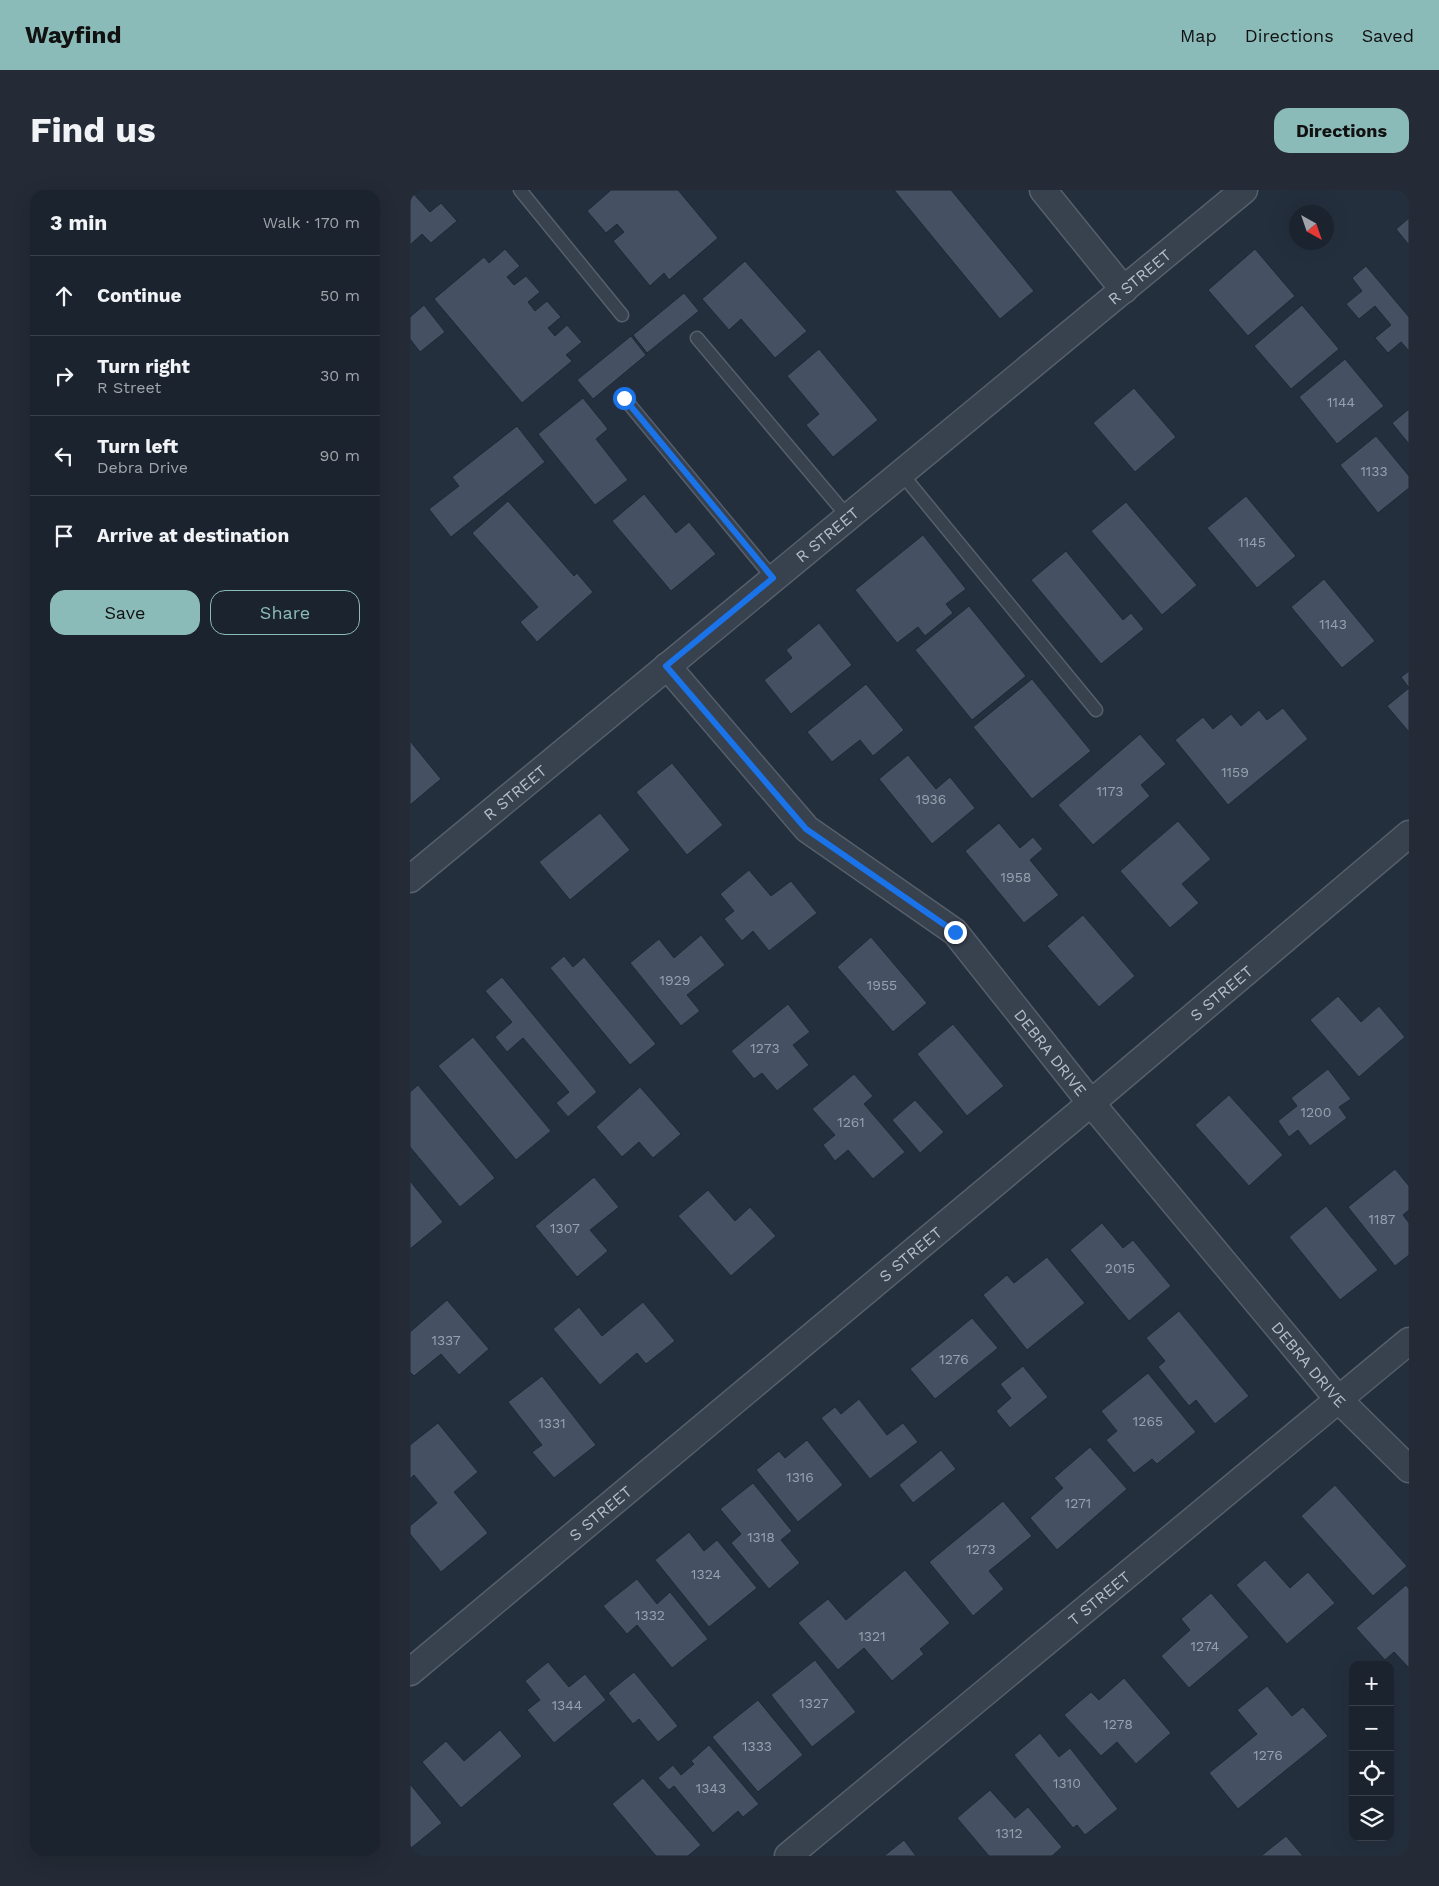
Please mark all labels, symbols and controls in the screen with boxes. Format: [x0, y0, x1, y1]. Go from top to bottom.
text: Wayfind [25, 21, 121, 49]
text: Map [1180, 25, 1217, 46]
text: Directions [1245, 25, 1334, 46]
text: Saved [1362, 25, 1414, 46]
button: Directions [1274, 108, 1409, 153]
text: Find us [30, 109, 156, 151]
north arrow [1289, 205, 1334, 250]
text: 3 min [50, 210, 107, 235]
text: Walk · 170 m [263, 213, 360, 232]
street label: R STREET [1104, 245, 1175, 308]
icon: ahead [50, 282, 78, 310]
text: Continue [97, 284, 181, 307]
text: 50 m [320, 286, 360, 305]
text: Turn right [97, 355, 190, 378]
icon: right [50, 362, 78, 390]
text: 30 m [320, 366, 360, 385]
text: R Street [97, 378, 161, 397]
route start [613, 387, 636, 410]
house number: 1144 [1327, 394, 1355, 410]
text: Turn left [97, 435, 178, 458]
icon: left [50, 442, 78, 470]
text: 90 m [319, 446, 360, 465]
text: Debra Drive [97, 458, 188, 477]
house number: 1133 [1360, 463, 1388, 479]
street label: R STREET [792, 503, 863, 566]
icon: arrive [50, 522, 78, 550]
text: Arrive at destination [97, 524, 289, 547]
house number: 1145 [1238, 534, 1266, 550]
button: Save [50, 590, 200, 635]
button: Share [210, 590, 360, 635]
house number: 1143 [1319, 616, 1347, 632]
street label: R STREET [479, 761, 551, 824]
house number: 1159 [1221, 764, 1249, 780]
house number: 1173 [1097, 783, 1123, 799]
house number: 1936 [916, 791, 946, 807]
house number: 1958 [1001, 869, 1031, 885]
route end [944, 921, 967, 944]
street label: S STREET [1186, 961, 1257, 1025]
house number: 1929 [660, 972, 690, 988]
house number: 1955 [867, 977, 897, 993]
street label: DEBRA DRIVE [1010, 1005, 1091, 1100]
house number: 1273 [750, 1040, 780, 1056]
house number: 1200 [1300, 1104, 1332, 1120]
house number: 1261 [837, 1114, 865, 1130]
house number: 1187 [1369, 1211, 1396, 1227]
house number: 1307 [550, 1220, 580, 1236]
street label: S STREET [875, 1222, 946, 1286]
house number: 2015 [1105, 1260, 1135, 1276]
street label: DEBRA DRIVE [1268, 1318, 1350, 1411]
house number: 1337 [431, 1332, 461, 1348]
house number: 1276 [939, 1351, 969, 1367]
house number: 1265 [1133, 1413, 1163, 1429]
house number: 1331 [538, 1415, 566, 1431]
house number: 1316 [786, 1469, 814, 1485]
street label: S STREET [565, 1481, 636, 1545]
house number: 1271 [1065, 1495, 1091, 1511]
house number: 1318 [747, 1529, 775, 1545]
house number: 1273 [966, 1541, 996, 1557]
house number: 1324 [691, 1566, 721, 1582]
street label: T STREET [1064, 1567, 1134, 1629]
house number: 1332 [635, 1607, 665, 1623]
house number: 1321 [858, 1628, 886, 1644]
house number: 1274 [1191, 1638, 1219, 1654]
map controls [1349, 1661, 1394, 1841]
button: + [1349, 1661, 1394, 1706]
house number: 1327 [799, 1695, 829, 1711]
house number: 1344 [552, 1697, 582, 1713]
button: − [1349, 1706, 1394, 1751]
house number: 1278 [1103, 1716, 1133, 1732]
house number: 1333 [742, 1738, 772, 1754]
house number: 1276 [1253, 1747, 1283, 1763]
button: locate [1349, 1751, 1394, 1796]
house number: 1310 [1053, 1775, 1081, 1791]
house number: 1343 [696, 1780, 726, 1796]
button: layers [1349, 1796, 1394, 1841]
house number: 1312 [995, 1825, 1023, 1841]

